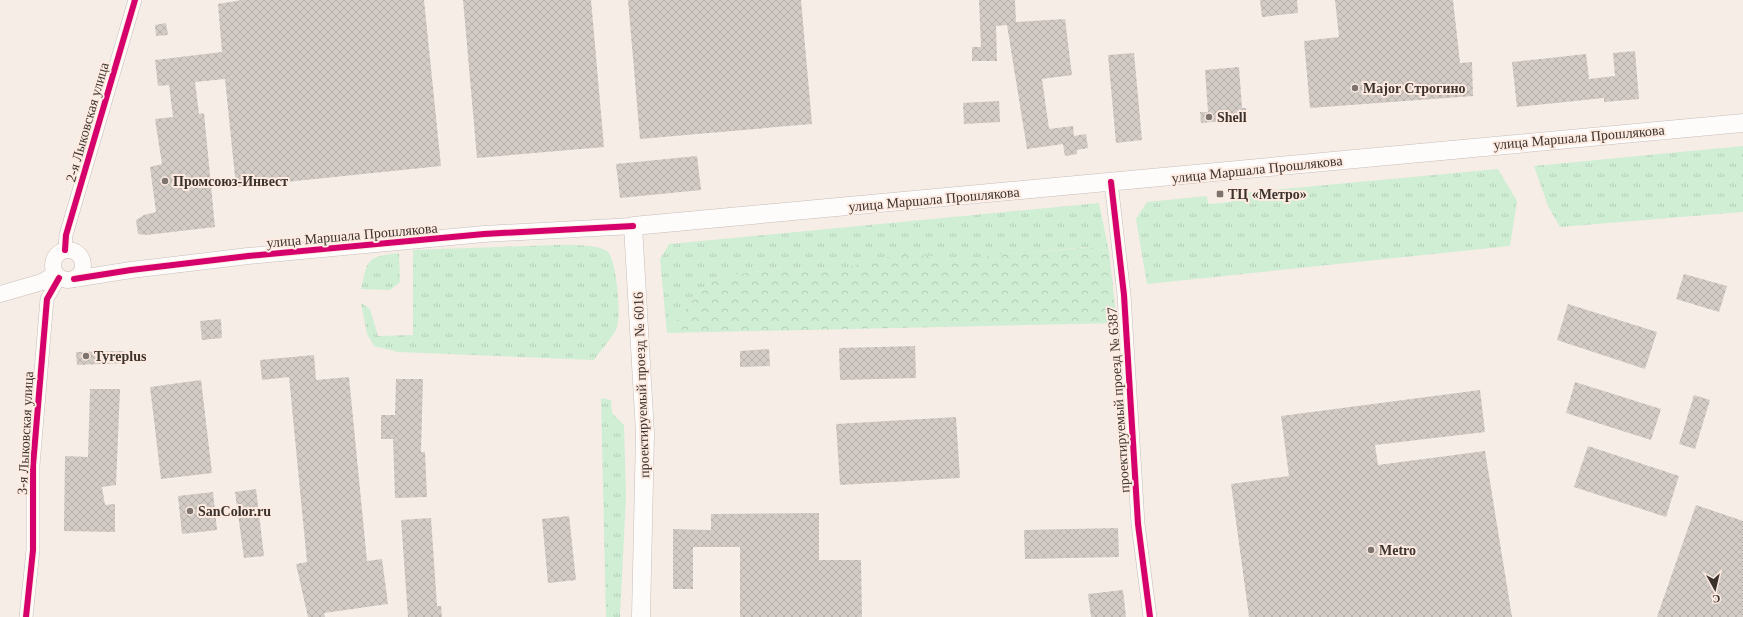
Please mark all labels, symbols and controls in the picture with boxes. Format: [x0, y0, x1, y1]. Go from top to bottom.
street label: 2-я Лыковская улица [63, 60, 112, 184]
place label: Major Строгино [1363, 81, 1466, 96]
marker: Major Строгино [1350, 83, 1360, 93]
place label: Shell [1217, 110, 1247, 125]
marker: Shell [1204, 112, 1214, 122]
street label: улица Маршала Прошлякова [1493, 122, 1666, 152]
street label: улица Маршала Прошлякова [1171, 153, 1344, 186]
place label: Промсоюз-Инвест [173, 174, 288, 189]
marker: Промсоюз-Инвест [160, 176, 170, 186]
street label: улица Маршала Прошлякова [848, 184, 1021, 214]
place label: ТЦ «Метро» [1228, 187, 1307, 202]
marker: ТЦ «Метро» [1215, 189, 1225, 199]
street label: улица Маршала Прошлякова [266, 220, 439, 250]
street label: проектируемый проезд № 6016 [631, 292, 652, 478]
street label: проектируемый проезд № 6387 [1105, 307, 1132, 493]
place label: Tyreplus [94, 349, 147, 364]
marker: Tyreplus [81, 351, 91, 361]
street label: 3-я Лыковская улица [15, 370, 36, 495]
place label: SanColor.ru [198, 504, 271, 519]
marker: SanColor.ru [185, 506, 195, 516]
place label: Metro [1379, 543, 1416, 558]
marker: Metro [1366, 545, 1376, 555]
north arrow [1695, 569, 1735, 609]
text: С [1712, 592, 1721, 605]

